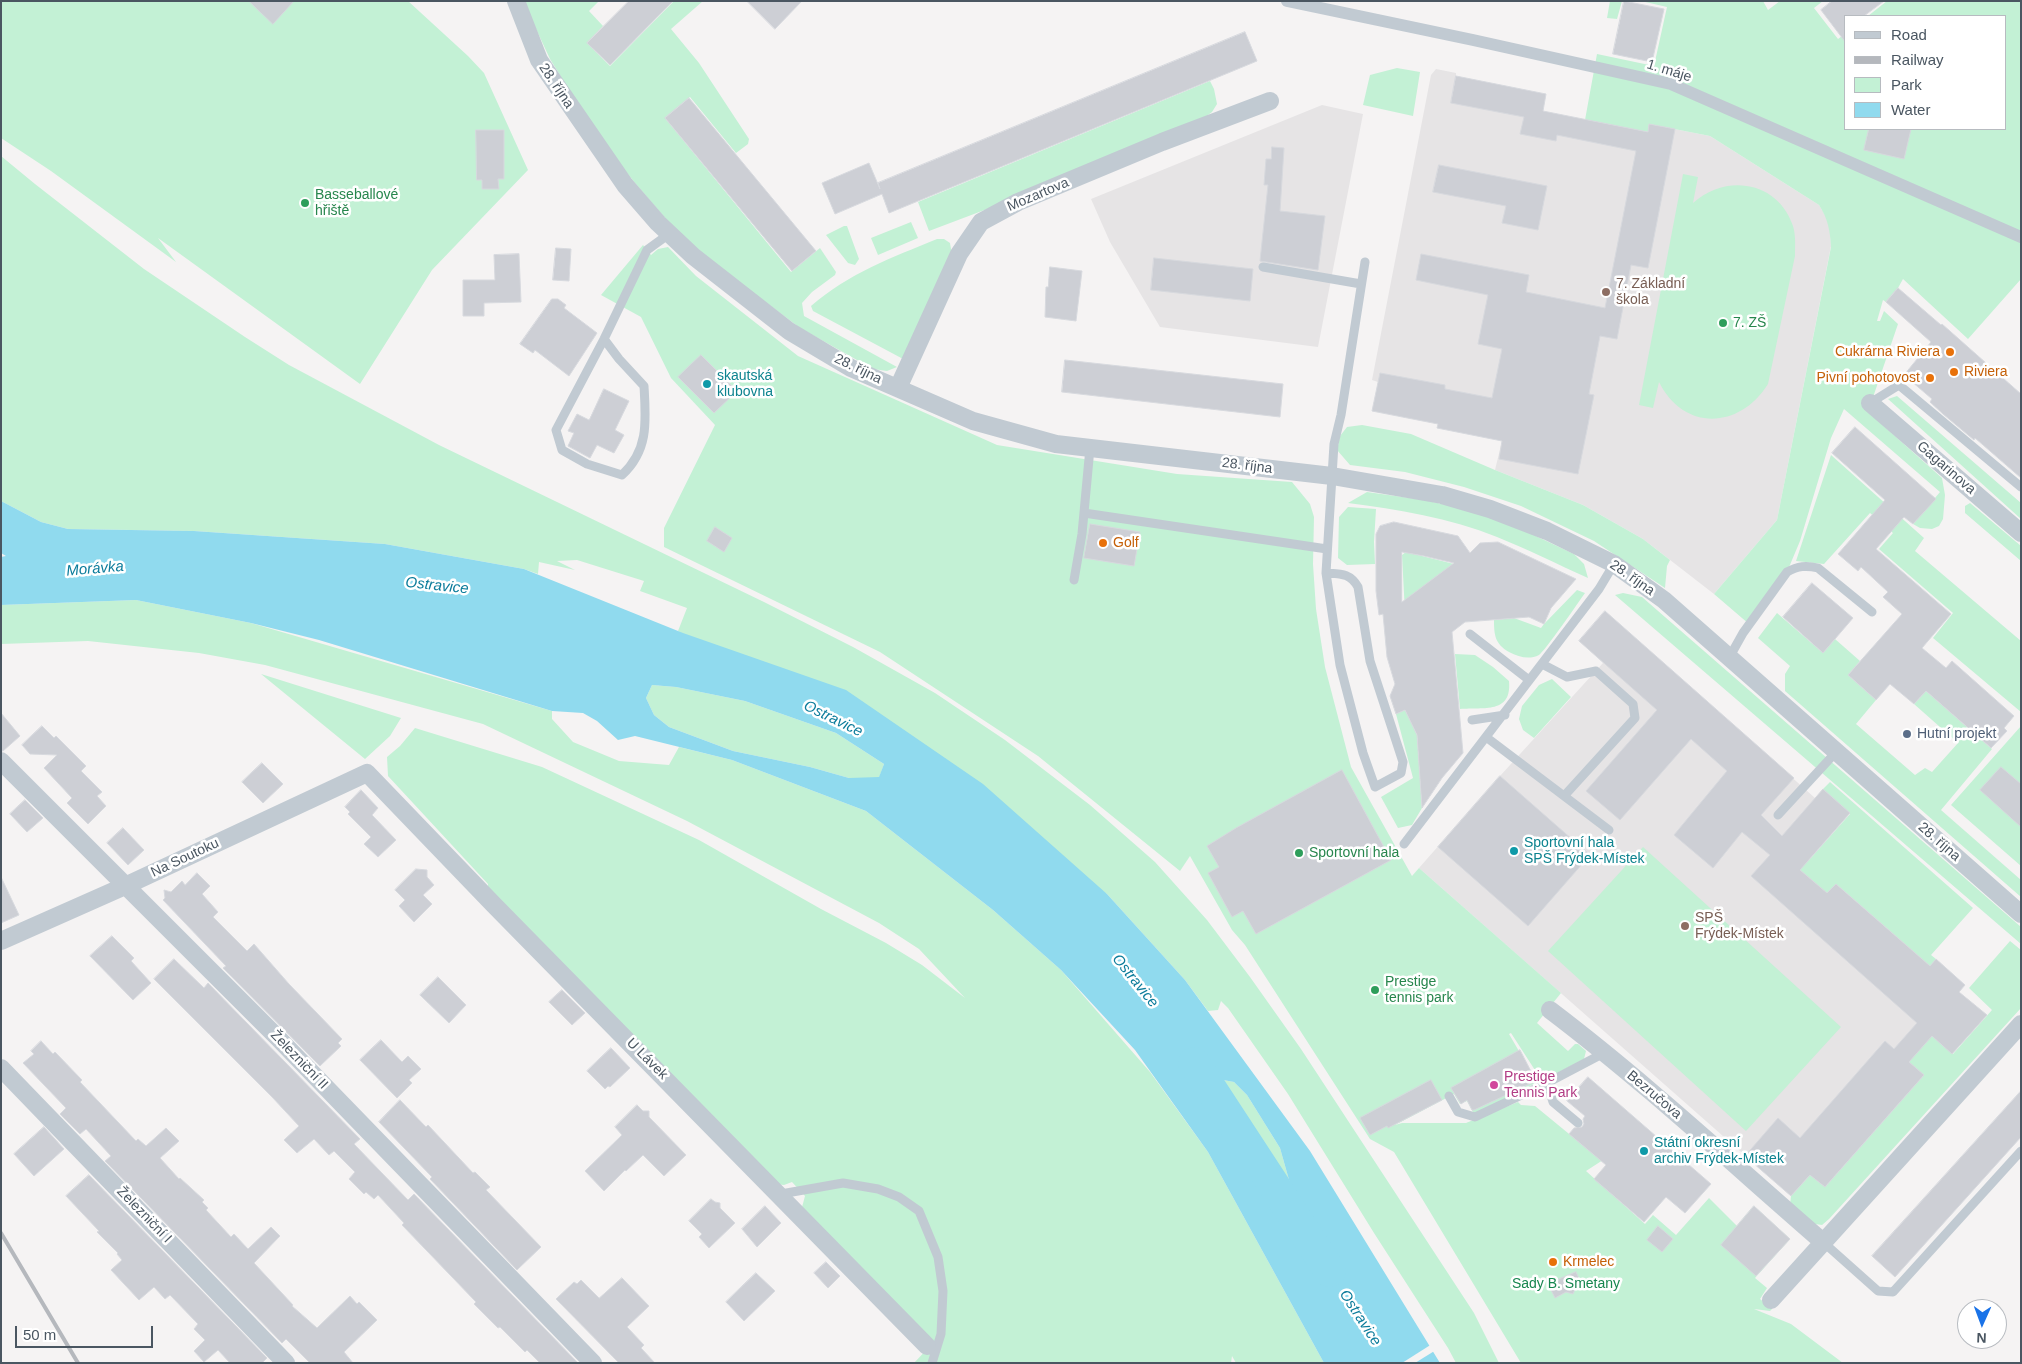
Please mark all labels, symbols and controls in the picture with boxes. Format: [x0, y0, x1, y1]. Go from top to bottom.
legend [1844, 15, 2007, 130]
text: Road [1891, 26, 1927, 43]
text: Railway [1891, 51, 1944, 68]
street label: 1. máje [1645, 56, 1693, 86]
street label: 28. října [535, 60, 577, 112]
text: Park [1891, 76, 1922, 93]
text: Water [1891, 101, 1930, 118]
street label: Mozartova [1005, 174, 1071, 216]
place label: Basseballové hřiště [315, 187, 398, 220]
marker: Basseballové hřiště [299, 197, 311, 209]
place label: 7. Základní škola [1616, 276, 1685, 308]
marker: 7. Základní škola [1600, 286, 1612, 298]
place label: 7. ZŠ [1733, 315, 1766, 331]
marker: 7. ZŠ [1717, 317, 1729, 329]
place label: Cukrárna Riviera [1835, 344, 1940, 360]
marker: Cukrárna Riviera [1944, 346, 1956, 358]
street label: 28. října [832, 350, 884, 388]
place label: Riviera [1964, 364, 2008, 380]
marker: Riviera [1948, 366, 1960, 378]
place label: skautská klubovna [717, 368, 773, 401]
place label: Pivní pohotovost [1816, 370, 1920, 386]
marker: Pivní pohotovost [1924, 372, 1936, 384]
marker: skautská klubovna [701, 378, 713, 390]
street label: Gagarinova [1913, 438, 1979, 498]
street label: 28. října [1221, 455, 1273, 477]
place label: Golf [1113, 535, 1139, 551]
marker: Golf [1097, 537, 1109, 549]
street label: 28. října [1606, 557, 1658, 599]
water label: Morávka [66, 558, 124, 580]
water label: Ostravice [405, 574, 469, 598]
water label: Ostravice [801, 697, 865, 741]
place label: Hutní projekt [1917, 726, 1996, 742]
marker: Hutní projekt [1901, 728, 1913, 740]
street label: 28. října [1914, 819, 1964, 865]
street label: Na Soutoku [148, 835, 222, 881]
place label: Sportovní hala SPŠ Frýdek-Místek [1524, 835, 1645, 868]
place label: Sportovní hala [1309, 845, 1399, 861]
marker: Sportovní hala SPŠ Frýdek-Místek [1508, 845, 1520, 857]
marker: Sportovní hala [1293, 847, 1305, 859]
place label: SPŠ Frýdek-Místek [1695, 910, 1784, 942]
marker: SPŠ Frýdek-Místek [1679, 920, 1691, 932]
water label: Ostravice [1108, 951, 1162, 1011]
place label: Prestige tennis park [1385, 974, 1453, 1006]
marker: Prestige tennis park [1369, 984, 1381, 996]
street label: Železniční II [267, 1027, 331, 1093]
street label: U Lávek [623, 1035, 671, 1083]
street label: Bezručova [1623, 1067, 1685, 1123]
place label: Prestige Tennis Park [1504, 1069, 1577, 1102]
marker: Prestige Tennis Park [1488, 1079, 1500, 1091]
place label: Státní okresní archiv Frýdek-Místek [1654, 1135, 1784, 1168]
marker: Státní okresní archiv Frýdek-Místek [1638, 1145, 1650, 1157]
street label: Železniční I [113, 1183, 175, 1247]
place label: Krmelec [1563, 1254, 1614, 1270]
marker: Krmelec [1547, 1256, 1559, 1268]
park label: Sady B. Smetany [1512, 1276, 1620, 1292]
water label: Ostravice [1335, 1287, 1385, 1349]
north arrow [1957, 1299, 2007, 1349]
scale bar [18, 1316, 155, 1348]
text: 50 m [23, 1326, 56, 1343]
text: N [1976, 1330, 1987, 1346]

